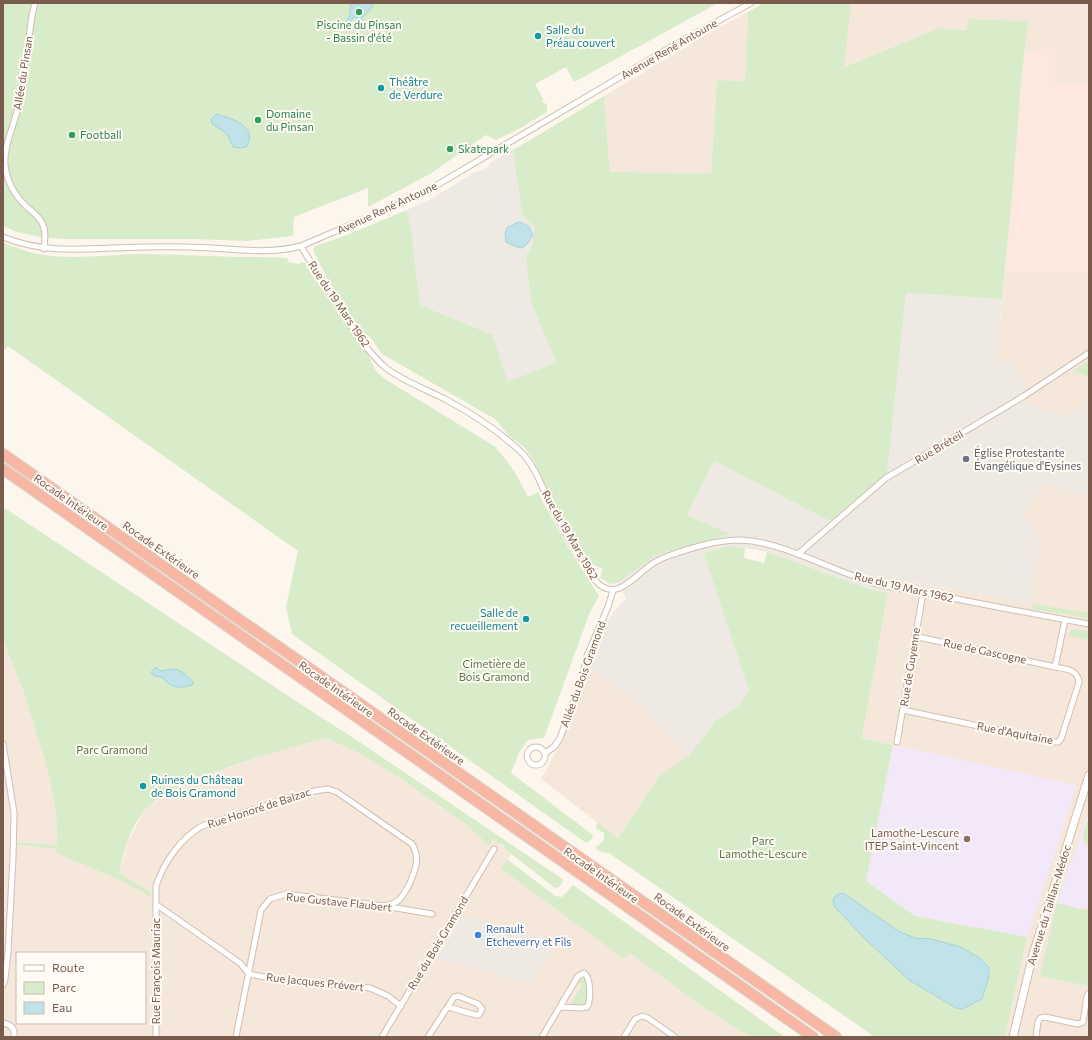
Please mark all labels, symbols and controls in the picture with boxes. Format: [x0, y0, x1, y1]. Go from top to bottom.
marker: Piscine du Pinsan - Bassin d'été [354, 7, 364, 17]
street label: Avenue René Antoune [618, 16, 719, 81]
place label: Piscine du Pinsan - Bassin d'été [317, 18, 401, 44]
place label: Salle du Préau couvert [546, 23, 616, 49]
marker: Salle du Préau couvert [533, 31, 543, 41]
street label: Allée du Pinsan [10, 35, 35, 111]
place label: Théâtre de Verdure [389, 75, 443, 101]
marker: Théâtre de Verdure [376, 83, 386, 93]
place label: Domaine du Pinsan [266, 107, 314, 133]
marker: Domaine du Pinsan [253, 115, 263, 125]
place label: Football [80, 128, 122, 141]
marker: Football [67, 130, 77, 140]
place label: Skatepark [458, 142, 509, 155]
marker: Skatepark [445, 144, 455, 154]
street label: Avenue René Antoune [335, 179, 439, 236]
street label: Rue du 19 Mars 1962 [306, 258, 373, 349]
street label: Rue Bréteil [912, 427, 965, 466]
place label: Église Protestante Évangélique d'Eysines [974, 445, 1081, 472]
marker: Église Protestante Évangélique d'Eysines [961, 454, 971, 464]
street label: Rocade Intérieure [32, 471, 111, 532]
street label: Rue du 19 Mars 1962 [540, 488, 601, 582]
street label: Rocade Extérieure [120, 518, 202, 581]
street label: Rue du 19 Mars 1962 [853, 569, 955, 604]
place label: Salle de recueillement [450, 606, 518, 632]
marker: Salle de recueillement [521, 614, 531, 624]
street label: Allée du Bois Gramond [557, 619, 608, 729]
street label: Rue de Guyenne [897, 626, 922, 707]
street label: Rue de Gascogne [942, 635, 1028, 666]
park label: Cimetière de Bois Gramond [459, 657, 529, 683]
street label: Rocade Intérieure [297, 658, 376, 719]
street label: Rocade Extérieure [385, 704, 467, 767]
street label: Rue d'Aquitaine [976, 719, 1054, 746]
park label: Parc Gramond [76, 743, 148, 756]
place label: Ruines du Château de Bois Gramond [151, 773, 243, 799]
marker: Ruines du Château de Bois Gramond [138, 781, 148, 791]
street label: Rue Honoré de Balzac [206, 785, 312, 830]
place label: Lamothe-Lescure ITEP Saint-Vincent [865, 826, 959, 852]
park label: Parc Lamothe-Lescure [719, 834, 807, 860]
marker: Lamothe-Lescure ITEP Saint-Vincent [962, 834, 972, 844]
street label: Avenue du Taillan-Médoc [1024, 843, 1073, 967]
street label: Rocade Intérieure [562, 844, 641, 905]
street label: Rue Gustave Flaubert [286, 889, 393, 914]
street label: Rocade Extérieure [652, 890, 733, 954]
street label: Rue du Bois Gramond [405, 894, 471, 992]
street label: Rue François Mauriac [149, 918, 162, 1024]
place label: Renault Etcheverry et Fils [486, 922, 571, 948]
marker: Renault Etcheverry et Fils [473, 930, 483, 940]
legend [16, 952, 146, 1024]
text: Route [52, 960, 85, 974]
street label: Rue Jacques Prévert [265, 970, 365, 994]
text: Parc [52, 980, 76, 994]
text: Eau [52, 1000, 72, 1014]

